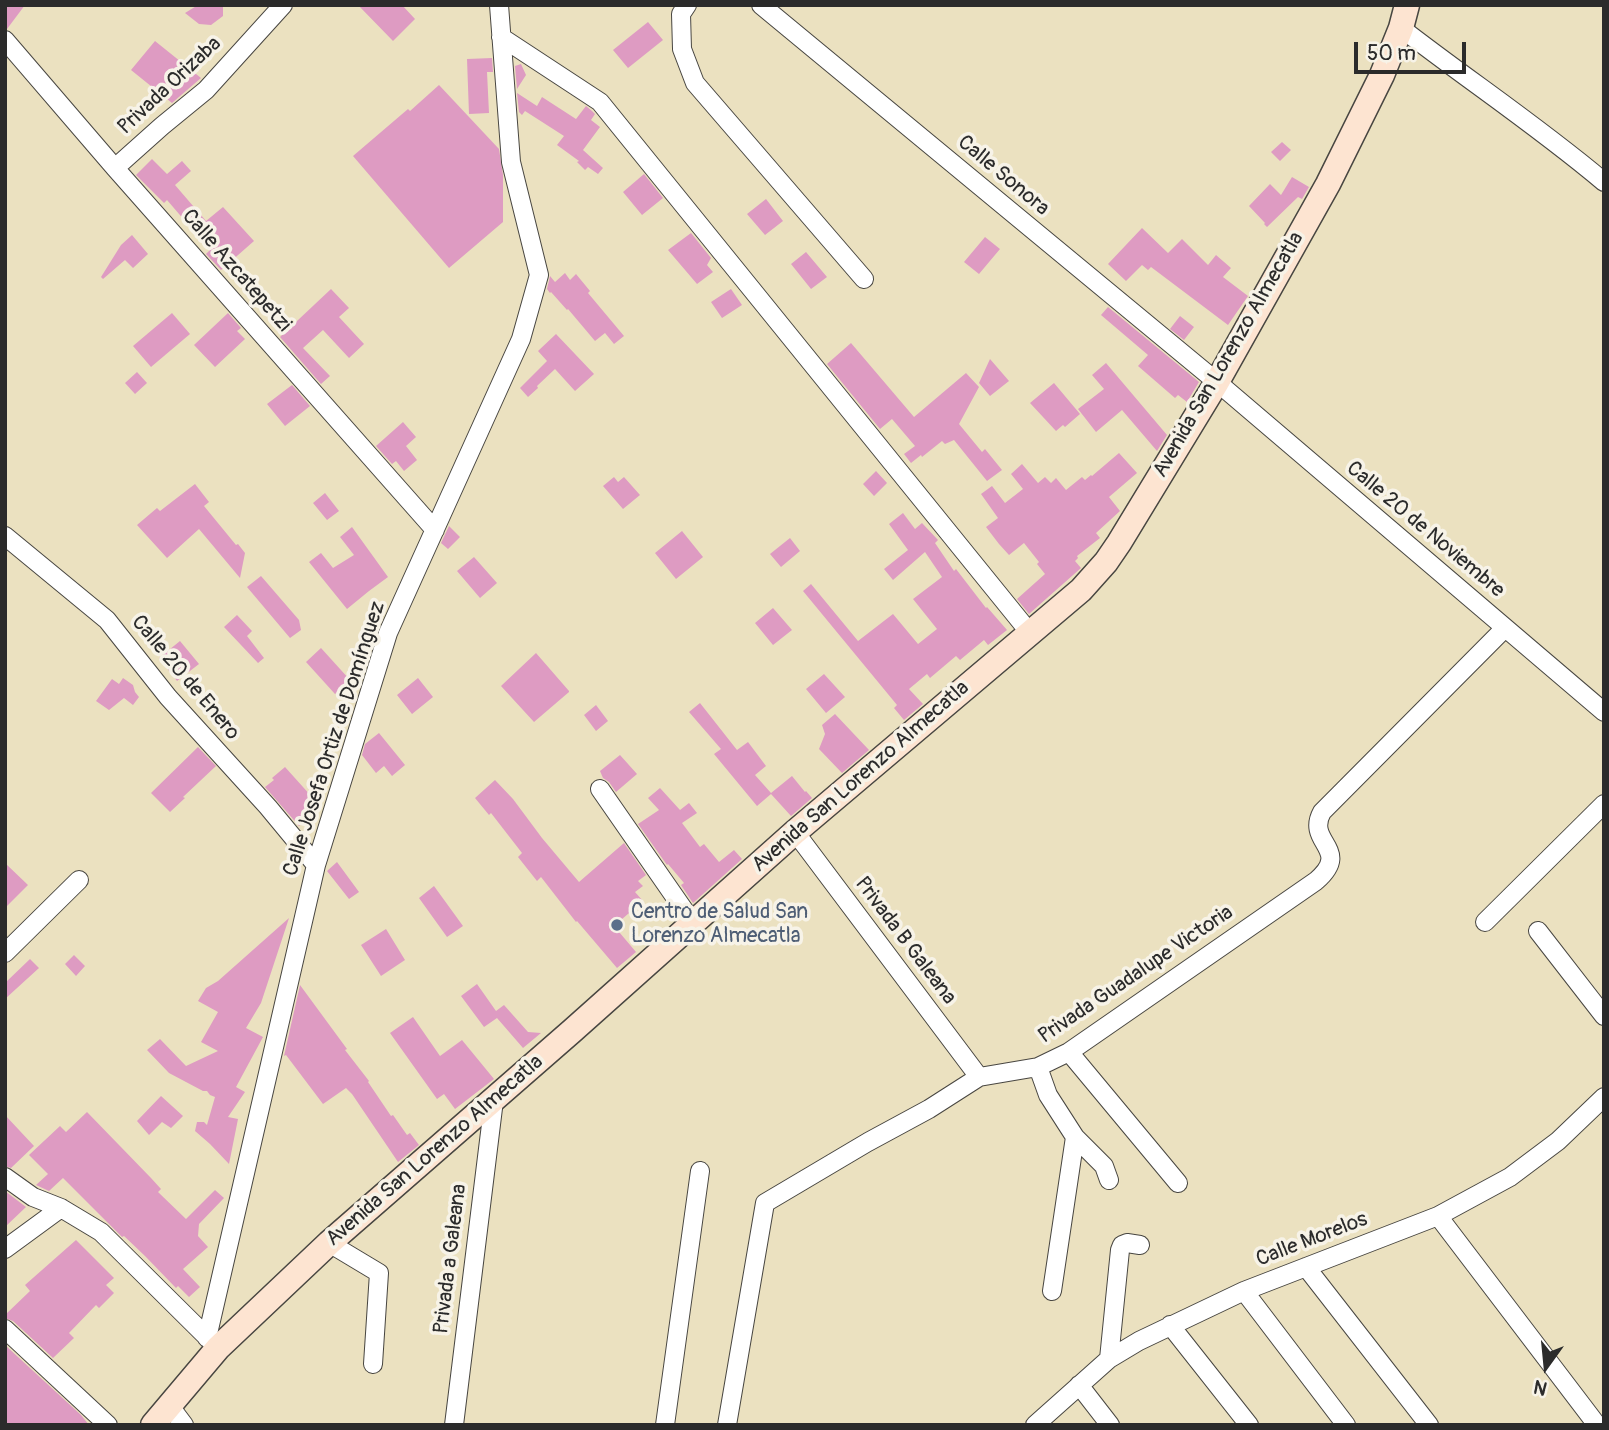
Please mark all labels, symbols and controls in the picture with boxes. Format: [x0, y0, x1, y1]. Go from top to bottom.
scale bar [1357, 28, 1469, 72]
street label: Privada Orizaba [113, 32, 227, 140]
text: 50 m [1367, 40, 1416, 67]
street label: Calle Sonora [952, 130, 1054, 222]
street label: Calle Azcatepetzi [176, 205, 296, 337]
street label: Avenida San Lorenzo Almecatla [1148, 228, 1310, 482]
street label: Calle 20 de Noviembre [1341, 456, 1509, 604]
street label: Calle Josefa Ortiz de Domínguez [279, 598, 391, 880]
street label: Calle 20 de Enero [125, 610, 245, 746]
street label: Avenida San Lorenzo Almecatla [747, 676, 975, 878]
street label: Privada B Galeana [849, 872, 961, 1010]
place label: Centro de Salud San Lorenzo Almecatla [631, 900, 808, 950]
street label: Privada Guadalupe Victoria [1034, 900, 1238, 1050]
marker: Centro de Salud San Lorenzo Almecatla [609, 917, 625, 933]
street label: Avenida San Lorenzo Almecatla [321, 1050, 549, 1252]
street label: Privada a Galeana [429, 1183, 473, 1335]
street label: Calle Morelos [1253, 1207, 1371, 1273]
north arrow [1511, 1332, 1581, 1402]
text: N [1531, 1374, 1550, 1401]

